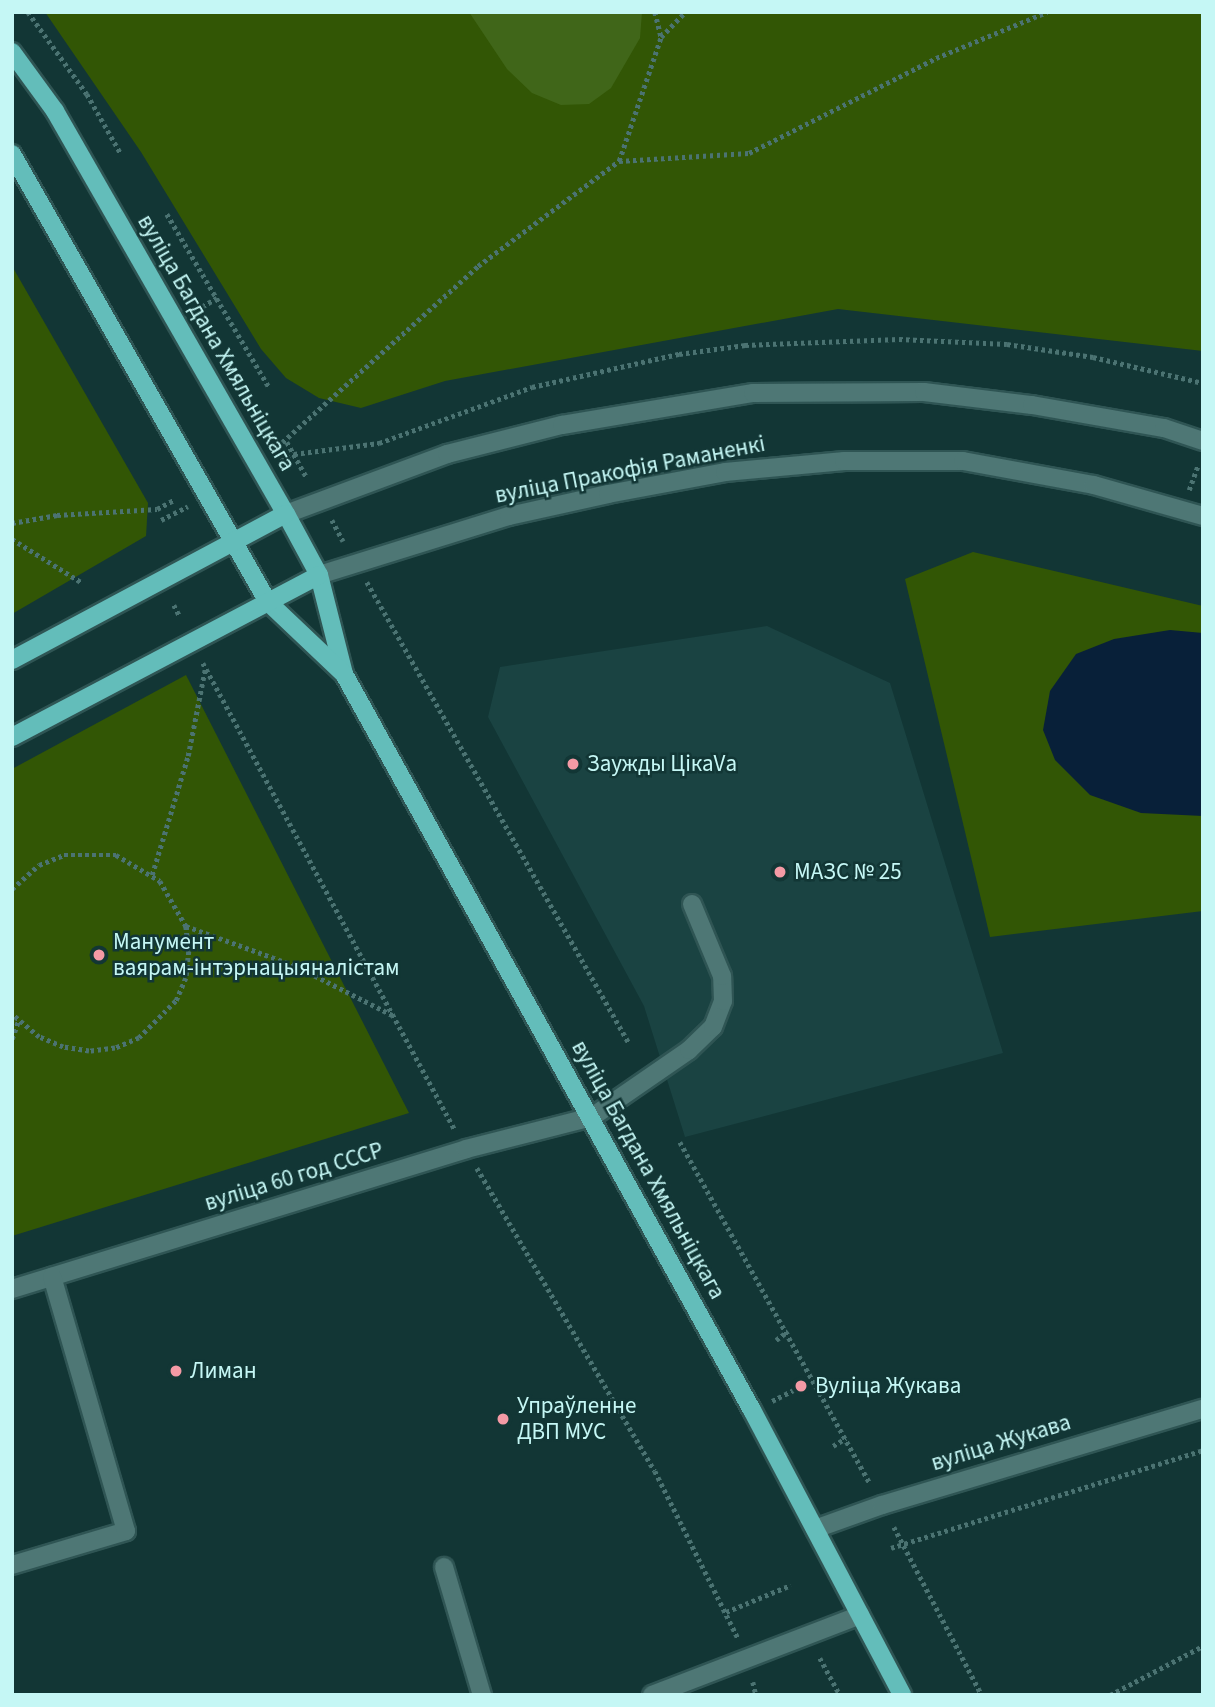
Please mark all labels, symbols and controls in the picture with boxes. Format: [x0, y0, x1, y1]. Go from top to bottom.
street label: вуліца Багдана Хмяльніцкага [131, 210, 301, 476]
street label: вуліца Пракофія Раманенкі [493, 430, 767, 510]
place label: Заужды ЦікаVа [587, 750, 737, 778]
marker: Заужды ЦікаVа [565, 756, 581, 772]
place label: МАЗС № 25 [794, 858, 902, 886]
marker: МАЗС № 25 [772, 864, 788, 880]
place label: Манумент ваярам-інтэрнацыяналістам [113, 928, 400, 982]
marker: Манумент ваярам-інтэрнацыяналістам [91, 947, 107, 963]
street label: вуліца Багдана Хмяльніцкага [565, 1036, 731, 1304]
street label: вуліца 60 год СССР [201, 1137, 387, 1217]
place label: Лиман [190, 1357, 257, 1385]
marker: Лиман [168, 1363, 184, 1379]
place label: Вуліца Жукава [815, 1372, 961, 1400]
marker: Вуліца Жукава [793, 1378, 809, 1394]
place label: Упраўленне ДВП МУС [517, 1392, 636, 1446]
street label: вуліца Жукава [928, 1409, 1074, 1477]
marker: Упраўленне ДВП МУС [495, 1411, 511, 1427]

